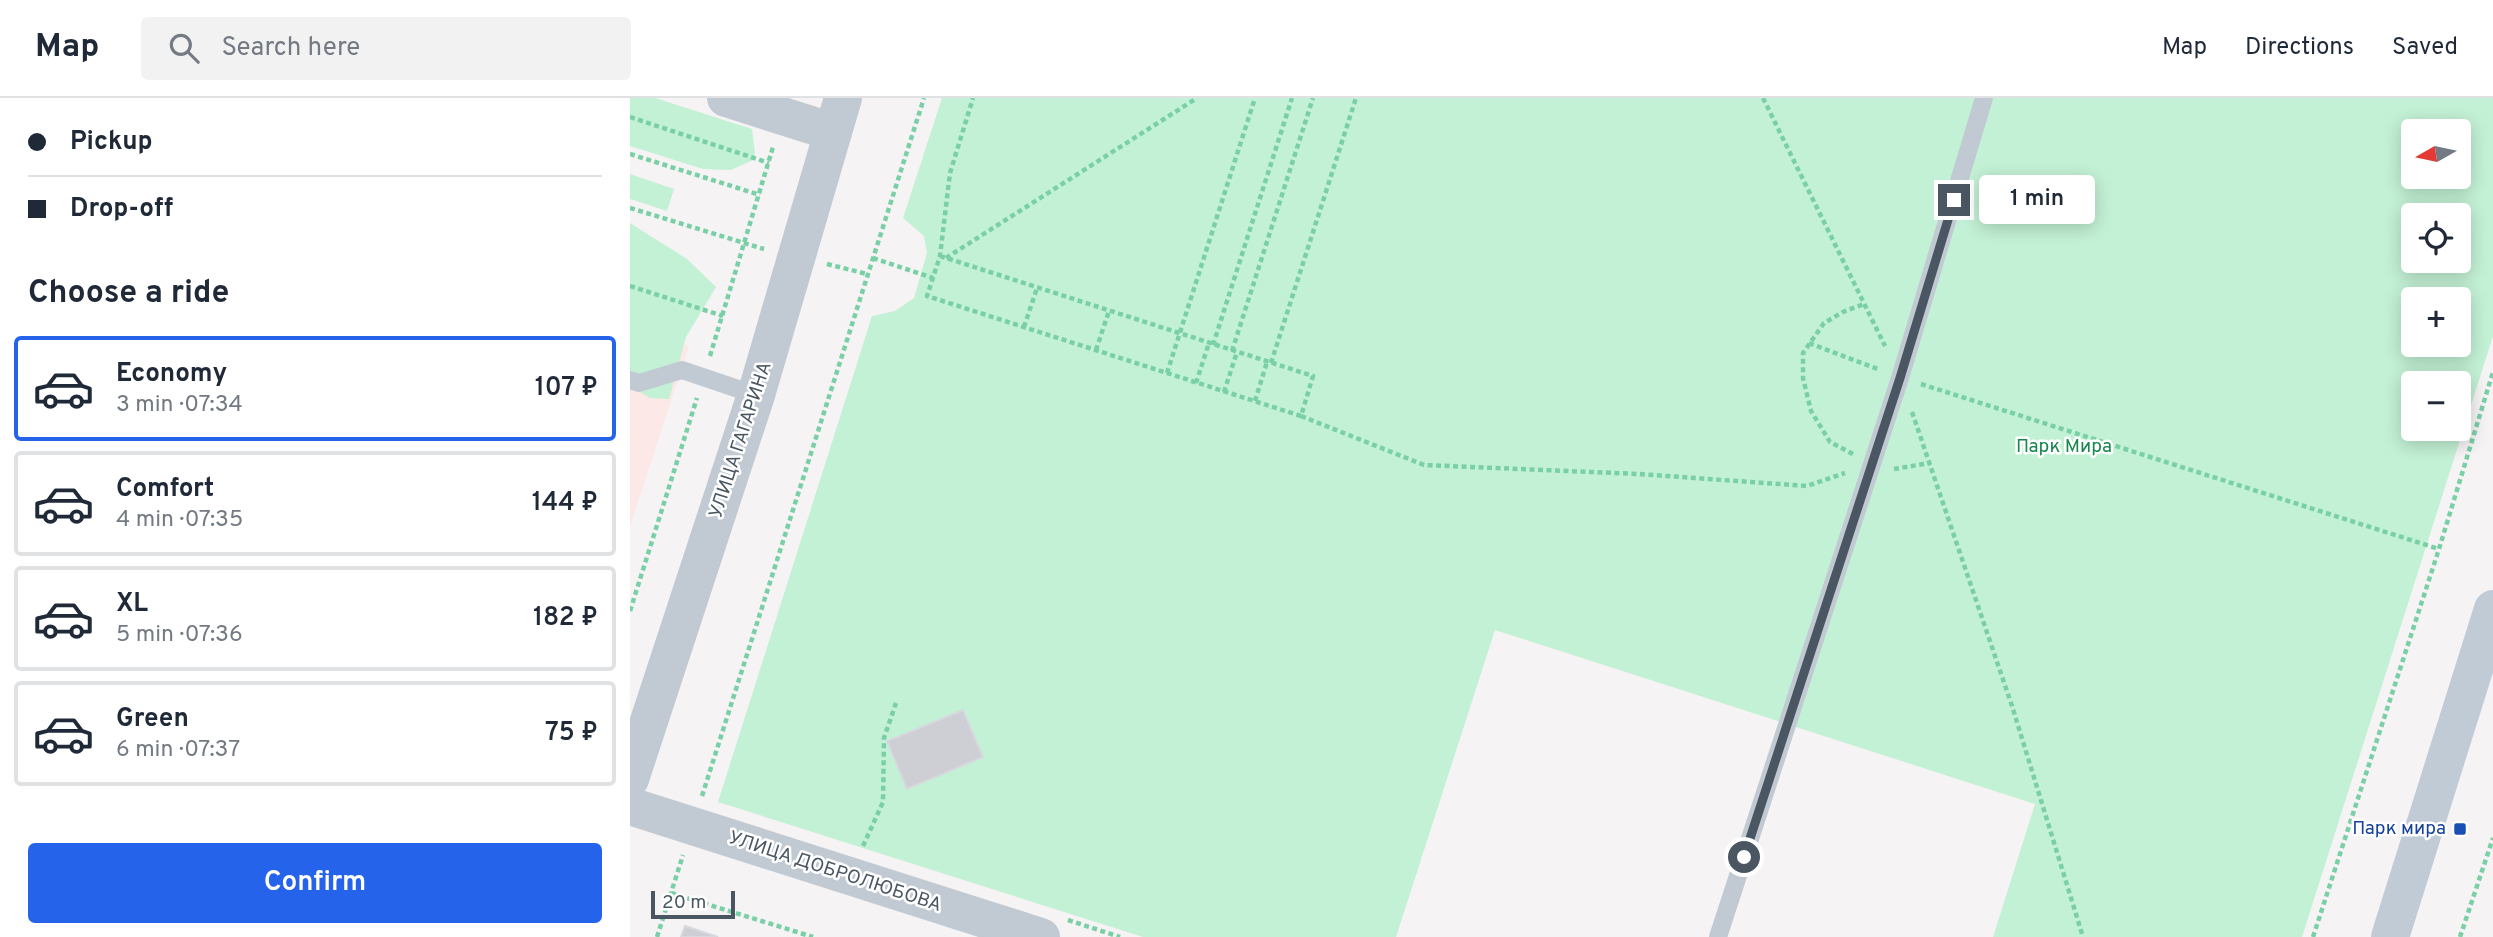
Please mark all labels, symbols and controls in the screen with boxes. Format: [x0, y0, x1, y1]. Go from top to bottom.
search box [141, 17, 631, 80]
text: Map [35, 27, 99, 69]
icon: search [165, 29, 203, 67]
text: Search here [221, 32, 360, 65]
text: Map [2162, 33, 2207, 63]
text: Directions [2245, 33, 2354, 63]
text: Saved [2392, 33, 2458, 63]
north arrow [2401, 119, 2471, 189]
map controls [2401, 119, 2471, 441]
text: Pickup [70, 126, 153, 159]
callout: 1 min [1978, 176, 2094, 224]
route end [1938, 184, 1970, 216]
text: 1 min [2010, 185, 2064, 214]
text: Drop-off [70, 193, 173, 226]
button: locate [2401, 203, 2471, 273]
text: Choose a ride [28, 274, 229, 314]
button: + [2401, 287, 2471, 357]
icon: car [32, 357, 95, 420]
text: Economy [116, 358, 227, 391]
street label: УЛИЦА ГАГАРИНА [704, 359, 778, 521]
button: − [2401, 371, 2471, 441]
text: 107 ₽ [535, 372, 598, 405]
text: 3 min · 07:34 [116, 391, 243, 420]
park label: Парк Мира [2016, 435, 2112, 459]
icon: car [32, 472, 95, 535]
text: Comfort [116, 473, 214, 506]
text: 144 ₽ [532, 487, 598, 520]
text: 4 min · 07:35 [116, 506, 243, 535]
icon: car [32, 587, 95, 650]
text: XL [116, 588, 148, 621]
text: 182 ₽ [533, 602, 598, 635]
text: 5 min · 07:36 [116, 621, 243, 650]
icon: car [32, 702, 95, 765]
text: Green [116, 703, 189, 736]
text: 75 ₽ [545, 717, 598, 750]
text: 6 min · 07:37 [116, 736, 240, 765]
place label: Парк мира [2352, 817, 2446, 841]
marker: Парк мира [2452, 821, 2468, 837]
street label: УЛИЦА ДОБРОЛЮБОВА [725, 826, 945, 918]
route start [1728, 841, 1760, 873]
button: Confirm [28, 843, 602, 923]
scale bar [651, 888, 735, 920]
text: 20 m [662, 891, 706, 915]

